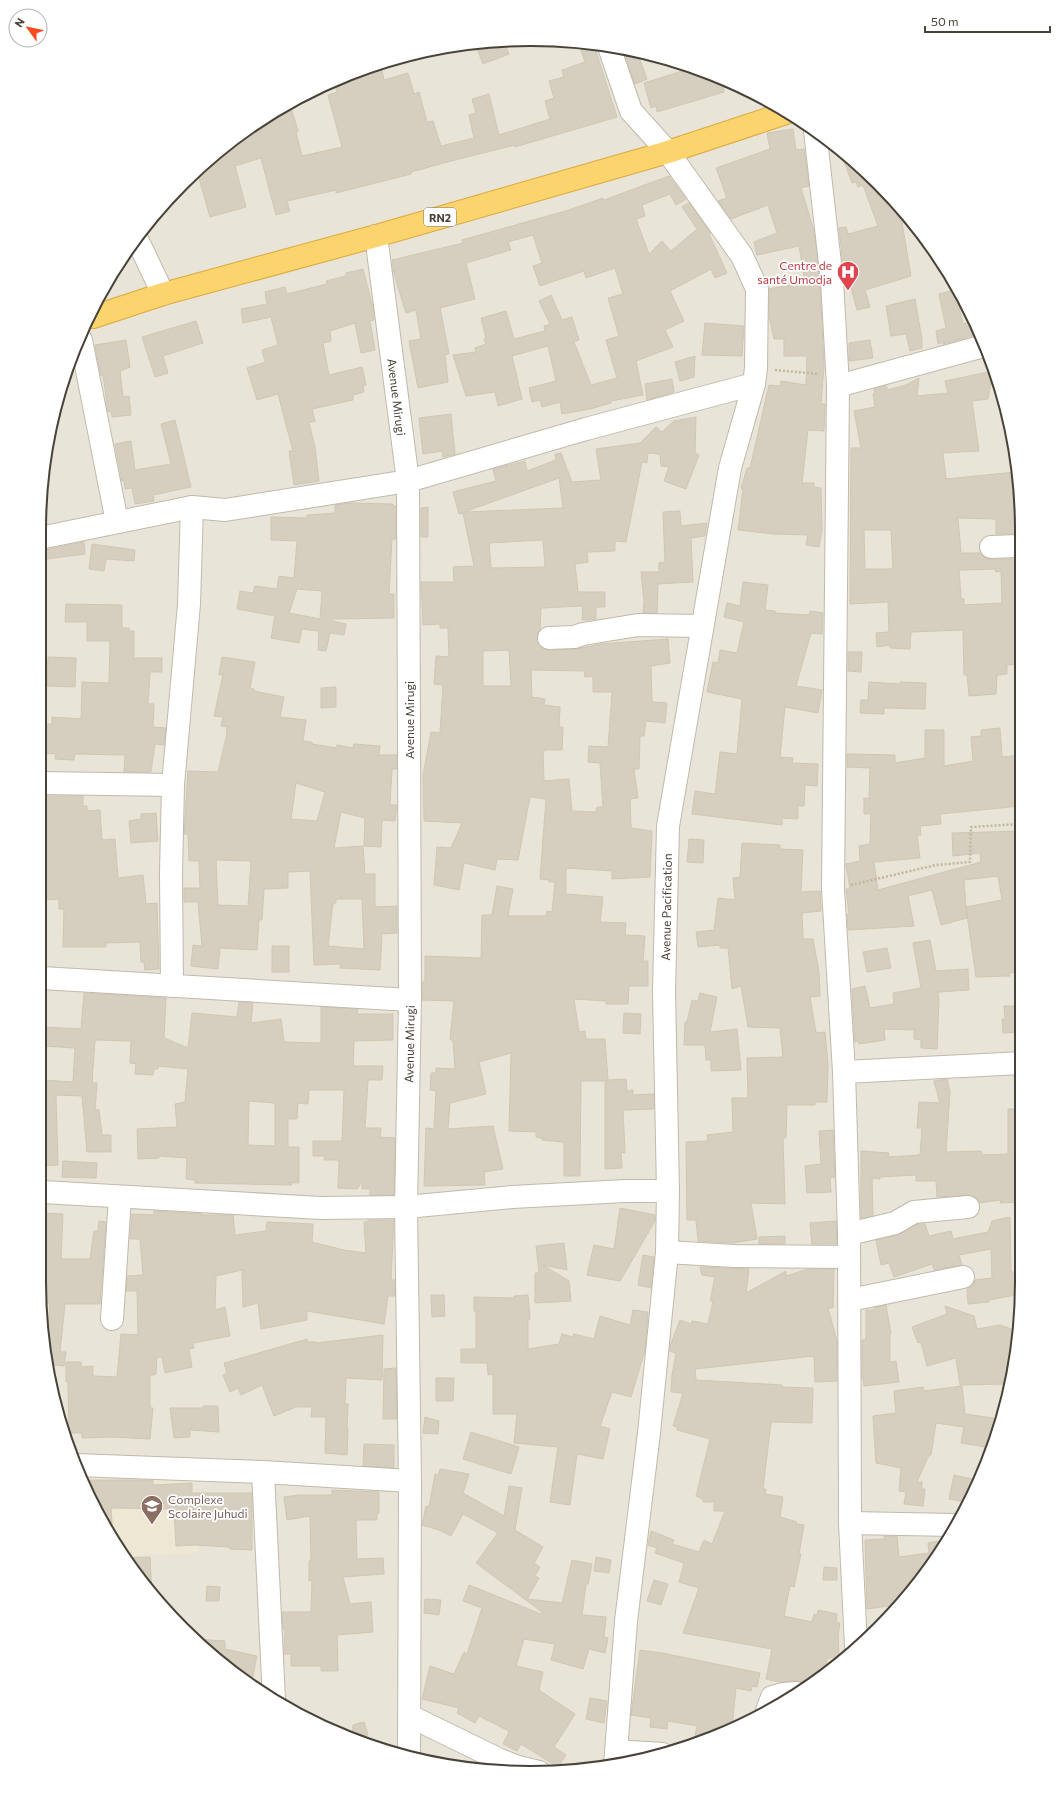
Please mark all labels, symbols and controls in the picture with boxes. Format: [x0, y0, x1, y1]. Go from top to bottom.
north arrow [8, 8, 48, 48]
scale bar [925, 8, 1050, 34]
text: 50 m [931, 14, 959, 28]
text: N [11, 15, 27, 29]
road number: RN2 [424, 208, 456, 226]
place label: Centre de santé Umodja [757, 258, 832, 286]
hospital icon: Centre de santé Umodja [835, 259, 861, 292]
street label: Avenue Mirugi [385, 357, 409, 437]
street label: Avenue Mirugi [402, 681, 416, 759]
street label: Avenue Pacification [658, 853, 674, 961]
street label: Avenue Mirugi [401, 1005, 417, 1083]
place label: Complexe Scolaire Juhudi [168, 1492, 248, 1521]
school or university icon: Complexe Scolaire Juhudi [139, 1493, 165, 1526]

